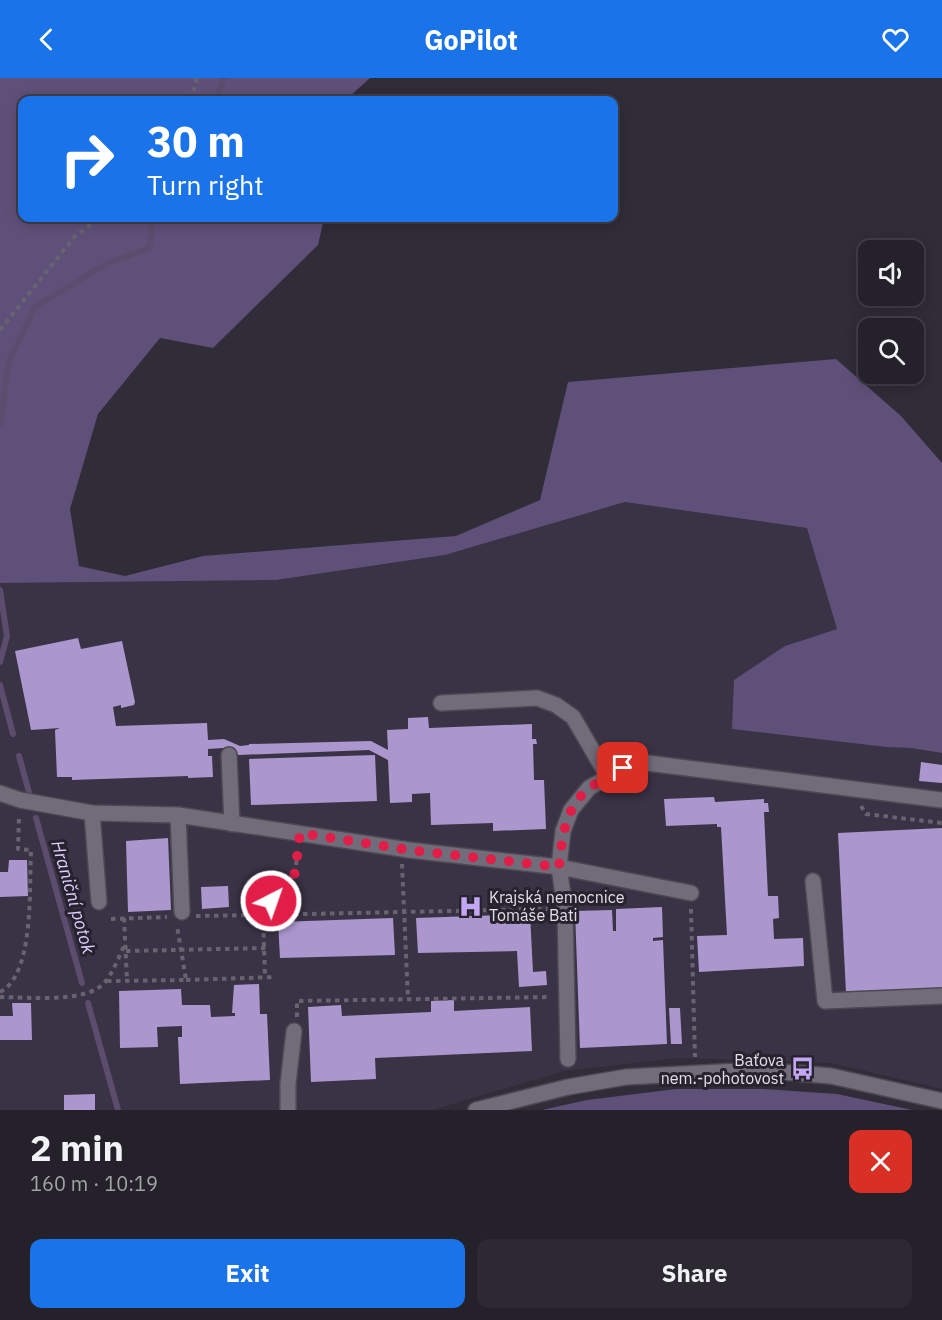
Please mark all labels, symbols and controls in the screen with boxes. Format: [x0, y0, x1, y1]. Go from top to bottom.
text: GoPilot [424, 22, 518, 57]
icon: back [30, 23, 63, 56]
icon: heart [879, 23, 912, 56]
text: 30 m [147, 114, 245, 169]
icon: right [48, 120, 126, 198]
text: Turn right [147, 167, 264, 202]
map controls [858, 240, 924, 384]
button: sound [858, 240, 924, 306]
button: search [858, 318, 924, 384]
pin [597, 742, 648, 793]
icon: arrive [606, 751, 639, 784]
water label: Hraniční potok [46, 837, 101, 957]
position arrow [239, 869, 303, 933]
place label: Krajská nemocnice Tomáše Bati [489, 887, 625, 925]
hospital icon: Krajská nemocnice Tomáše Bati [458, 893, 484, 919]
place label: Baťova nem.-pohotovost [661, 1050, 784, 1088]
bus stop icon: Baťova nem.-pohotovost [789, 1056, 815, 1082]
text: 2 min [30, 1124, 124, 1171]
button: close [849, 1130, 912, 1193]
text: 160 m · 10:19 [30, 1170, 158, 1197]
button: Exit [30, 1239, 465, 1308]
button: Share [477, 1239, 912, 1308]

